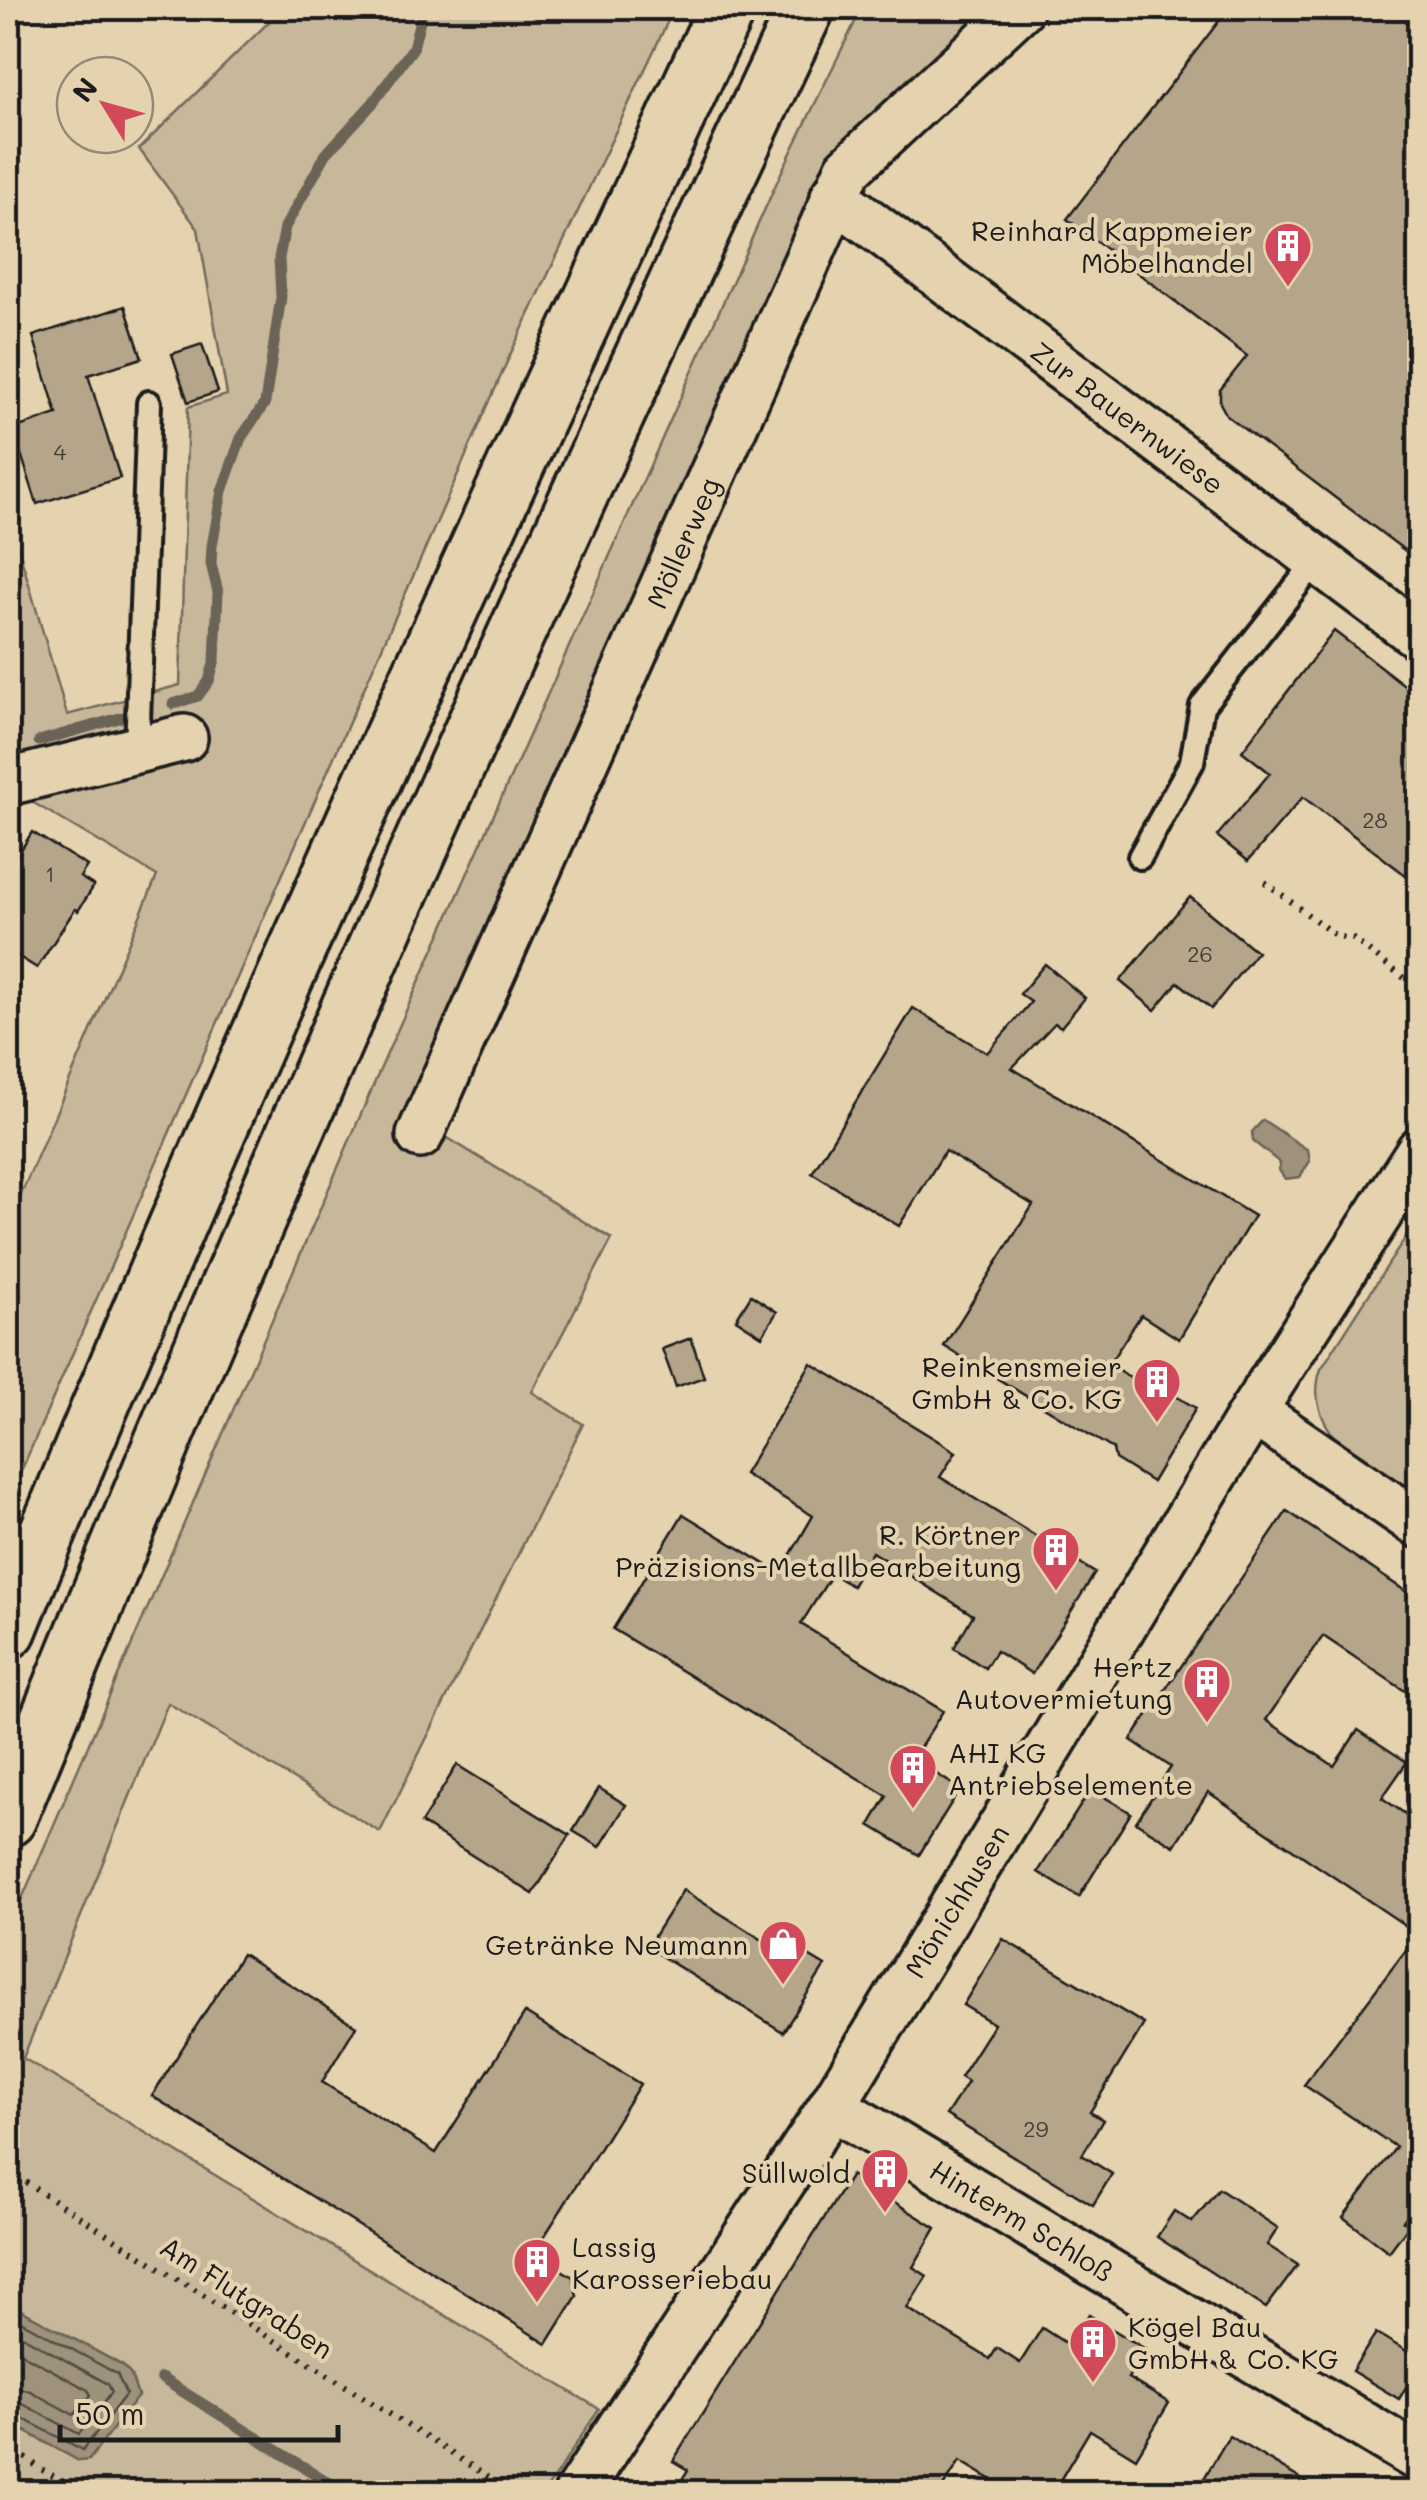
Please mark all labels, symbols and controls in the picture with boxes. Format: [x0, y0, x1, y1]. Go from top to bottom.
north arrow [55, 55, 155, 155]
text: N [63, 70, 105, 109]
place label: Reinhard Kappmeier Möbelhandel [971, 212, 1253, 280]
building icon: Reinhard Kappmeier Möbelhandel [1262, 220, 1314, 288]
street label: Zur Bauernwiese [1024, 333, 1232, 502]
house number: 4 [54, 437, 67, 466]
street label: Möllerweg [638, 471, 727, 614]
house number: 28 [1362, 805, 1388, 834]
house number: 1 [45, 859, 55, 888]
house number: 26 [1187, 939, 1213, 968]
place label: Reinkensmeier GmbH & Co. KG [911, 1348, 1122, 1416]
building icon: Reinkensmeier GmbH & Co. KG [1131, 1356, 1183, 1424]
place label: R. Körtner Präzisions-Metallbearbeitung [615, 1516, 1021, 1584]
building icon: R. Körtner Präzisions-Metallbearbeitung [1030, 1524, 1082, 1592]
place label: Hertz Autovermietung [955, 1648, 1172, 1716]
building icon: Hertz Autovermietung [1181, 1656, 1233, 1724]
place label: AHI KG Antriebselemente [948, 1734, 1193, 1802]
building icon: AHI KG Antriebselemente [887, 1742, 939, 1810]
street label: Mönichhusen [896, 1818, 1016, 1984]
shop icon: Getränke Neumann [757, 1918, 809, 1986]
place label: Getränke Neumann [485, 1926, 748, 1962]
house number: 29 [1023, 2114, 1049, 2143]
building icon: Süllwold [859, 2146, 911, 2214]
street label: Hinterm Schloß [924, 2151, 1121, 2289]
place label: Süllwold [742, 2154, 850, 2190]
street label: Am Flutgraben [154, 2228, 340, 2366]
place label: Lassig Karosseriebau [572, 2228, 772, 2296]
building icon: Lassig Karosseriebau [511, 2236, 563, 2304]
place label: Kögel Bau GmbH & Co. KG [1128, 2308, 1339, 2376]
building icon: Kögel Bau GmbH & Co. KG [1067, 2316, 1119, 2384]
scale bar [60, 2380, 338, 2442]
text: 50 m [75, 2393, 145, 2433]

